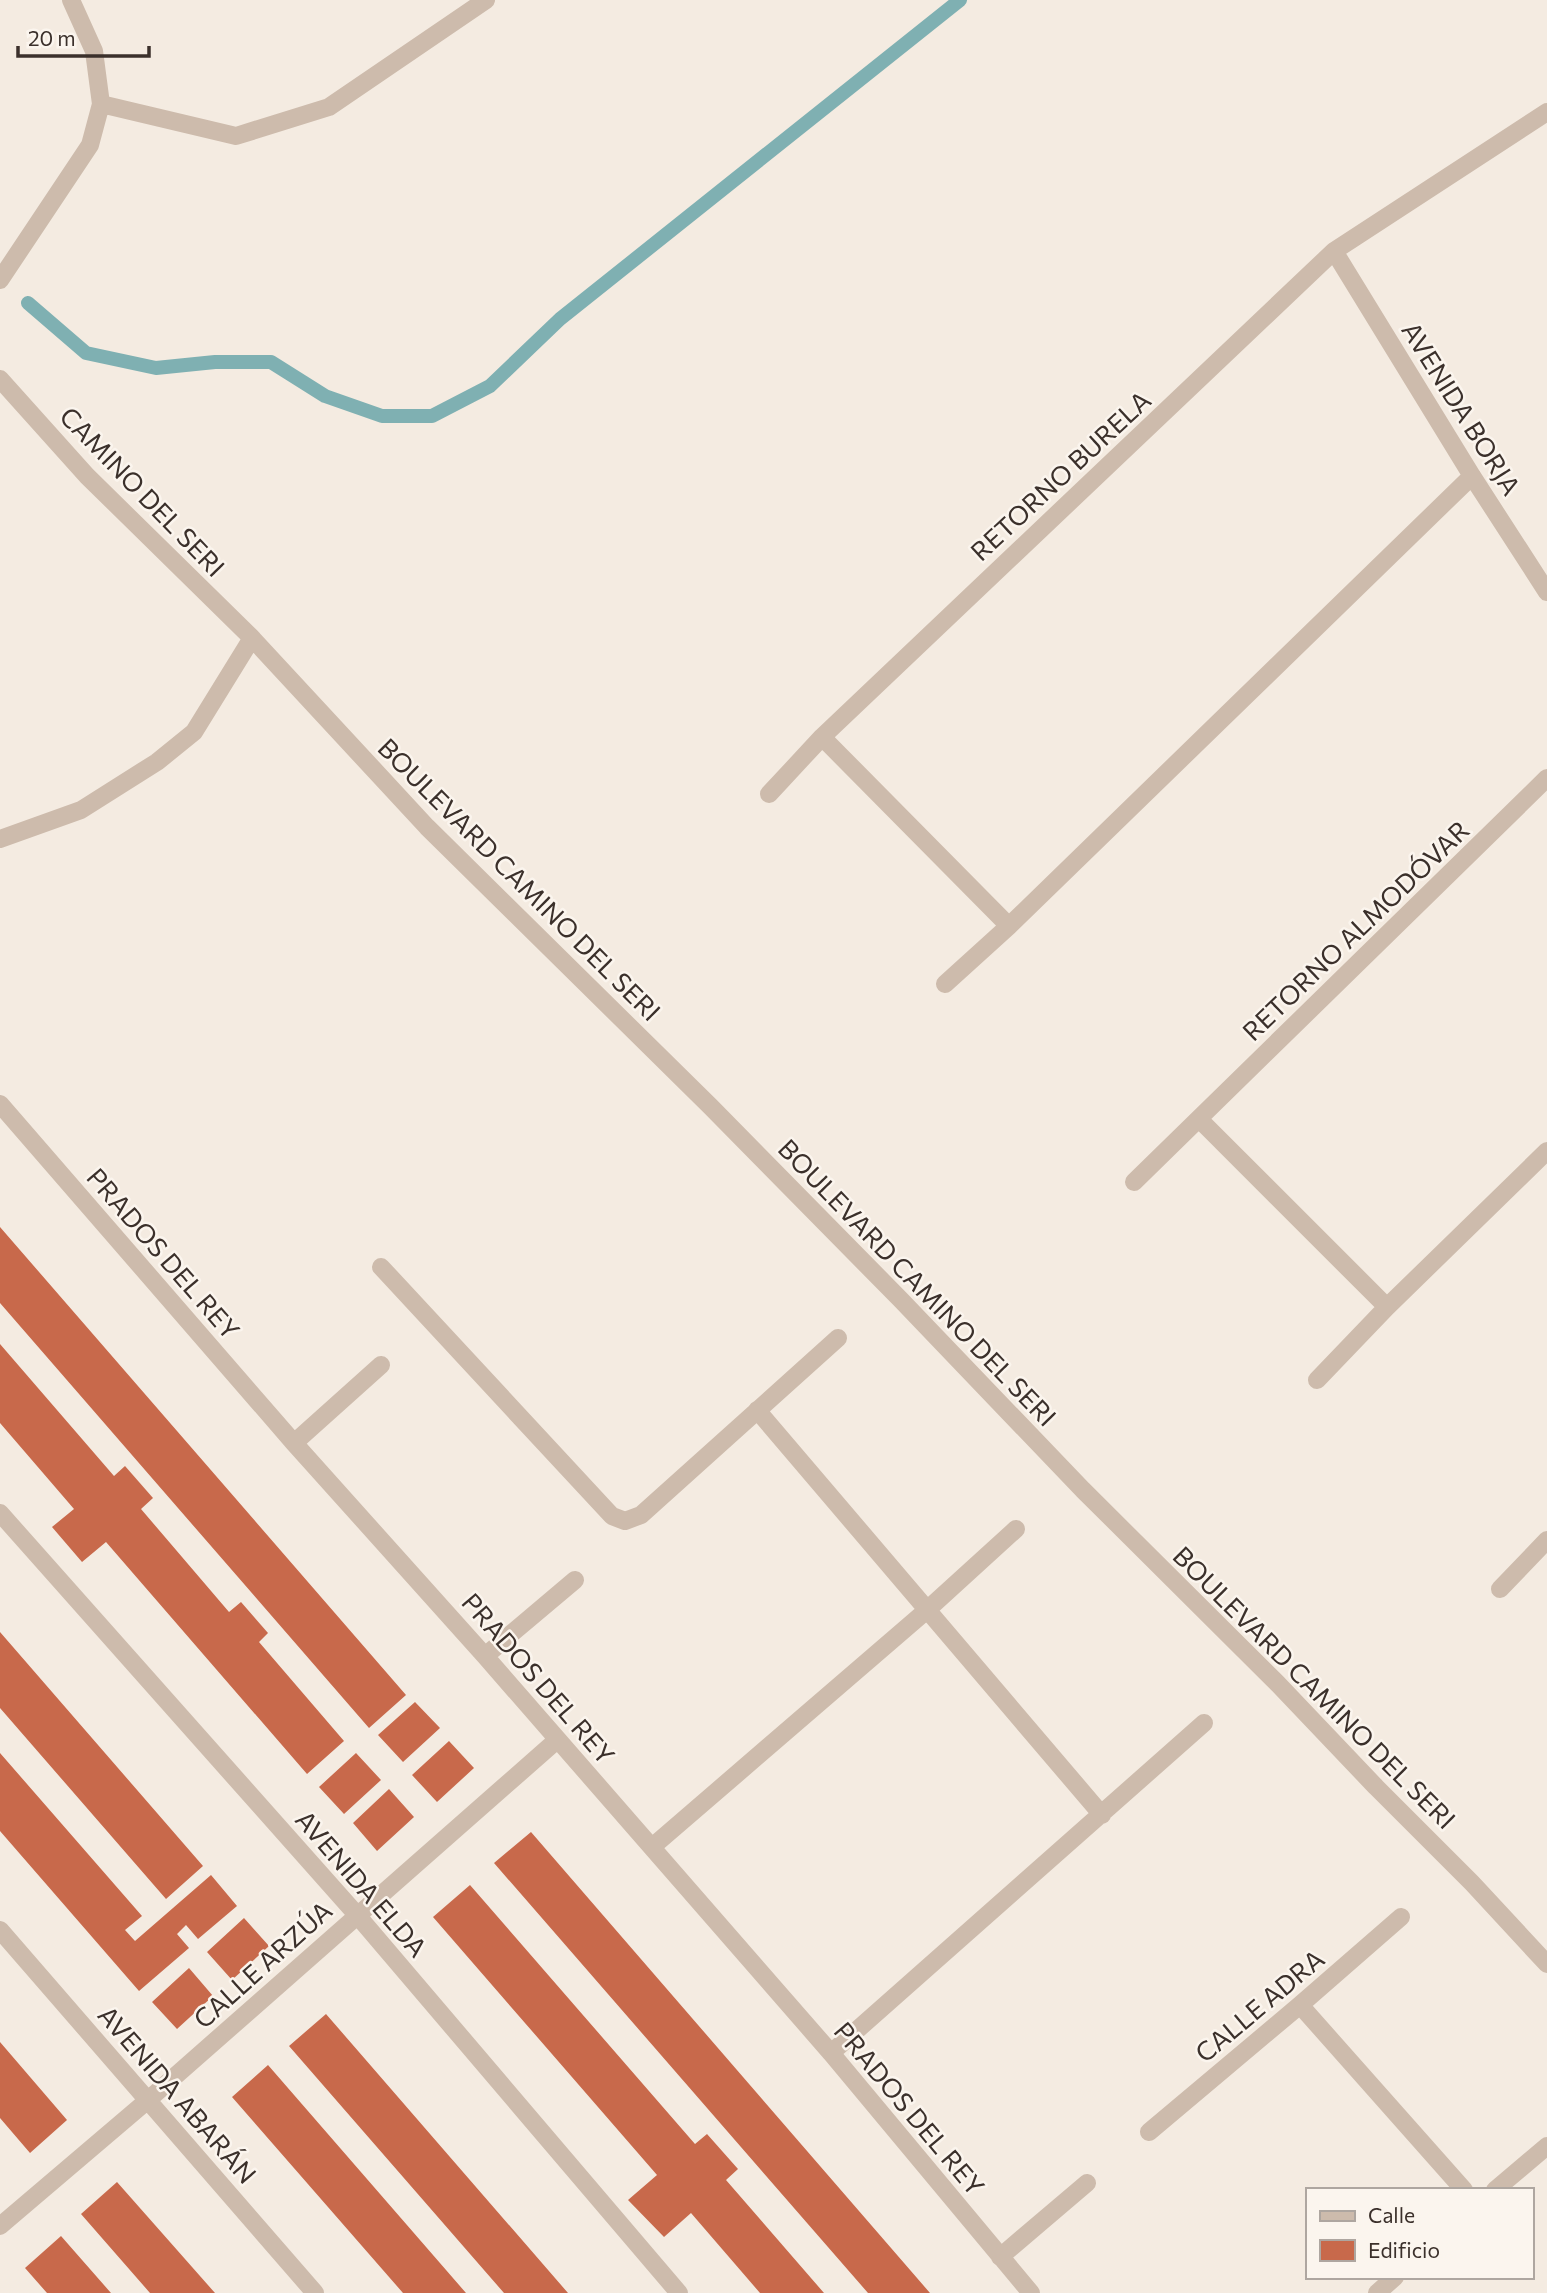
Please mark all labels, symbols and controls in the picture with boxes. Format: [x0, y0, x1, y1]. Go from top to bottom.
scale bar [18, 14, 149, 58]
text: 20 m [28, 25, 76, 50]
street label: AVENIDA BORJA [1396, 316, 1528, 500]
street label: RETORNO BURELA [964, 384, 1156, 566]
street label: CAMINO DEL SERI [54, 400, 232, 582]
street label: BOULEVARD CAMINO DEL SERI [372, 731, 668, 1027]
street label: RETORNO ALMODÓVAR [1235, 814, 1475, 1046]
street label: BOULEVARD CAMINO DEL SERI [773, 1132, 1063, 1432]
street label: PRADOS DEL REY [81, 1161, 247, 1345]
street label: BOULEVARD CAMINO DEL SERI [1167, 1539, 1463, 1835]
street label: PRADOS DEL REY [456, 1586, 622, 1770]
street label: AVENIDA ELDA [290, 1803, 434, 1963]
street label: CALLE ARZÚA [187, 1894, 337, 2034]
street label: CALLE ADRA [1188, 1942, 1330, 2068]
street label: AVENIDA ABARÁN [92, 1999, 264, 2189]
street label: PRADOS DEL REY [829, 2015, 991, 2201]
legend [1306, 2188, 1533, 2279]
text: Calle [1368, 2202, 1415, 2227]
text: Edificio [1368, 2237, 1440, 2262]

